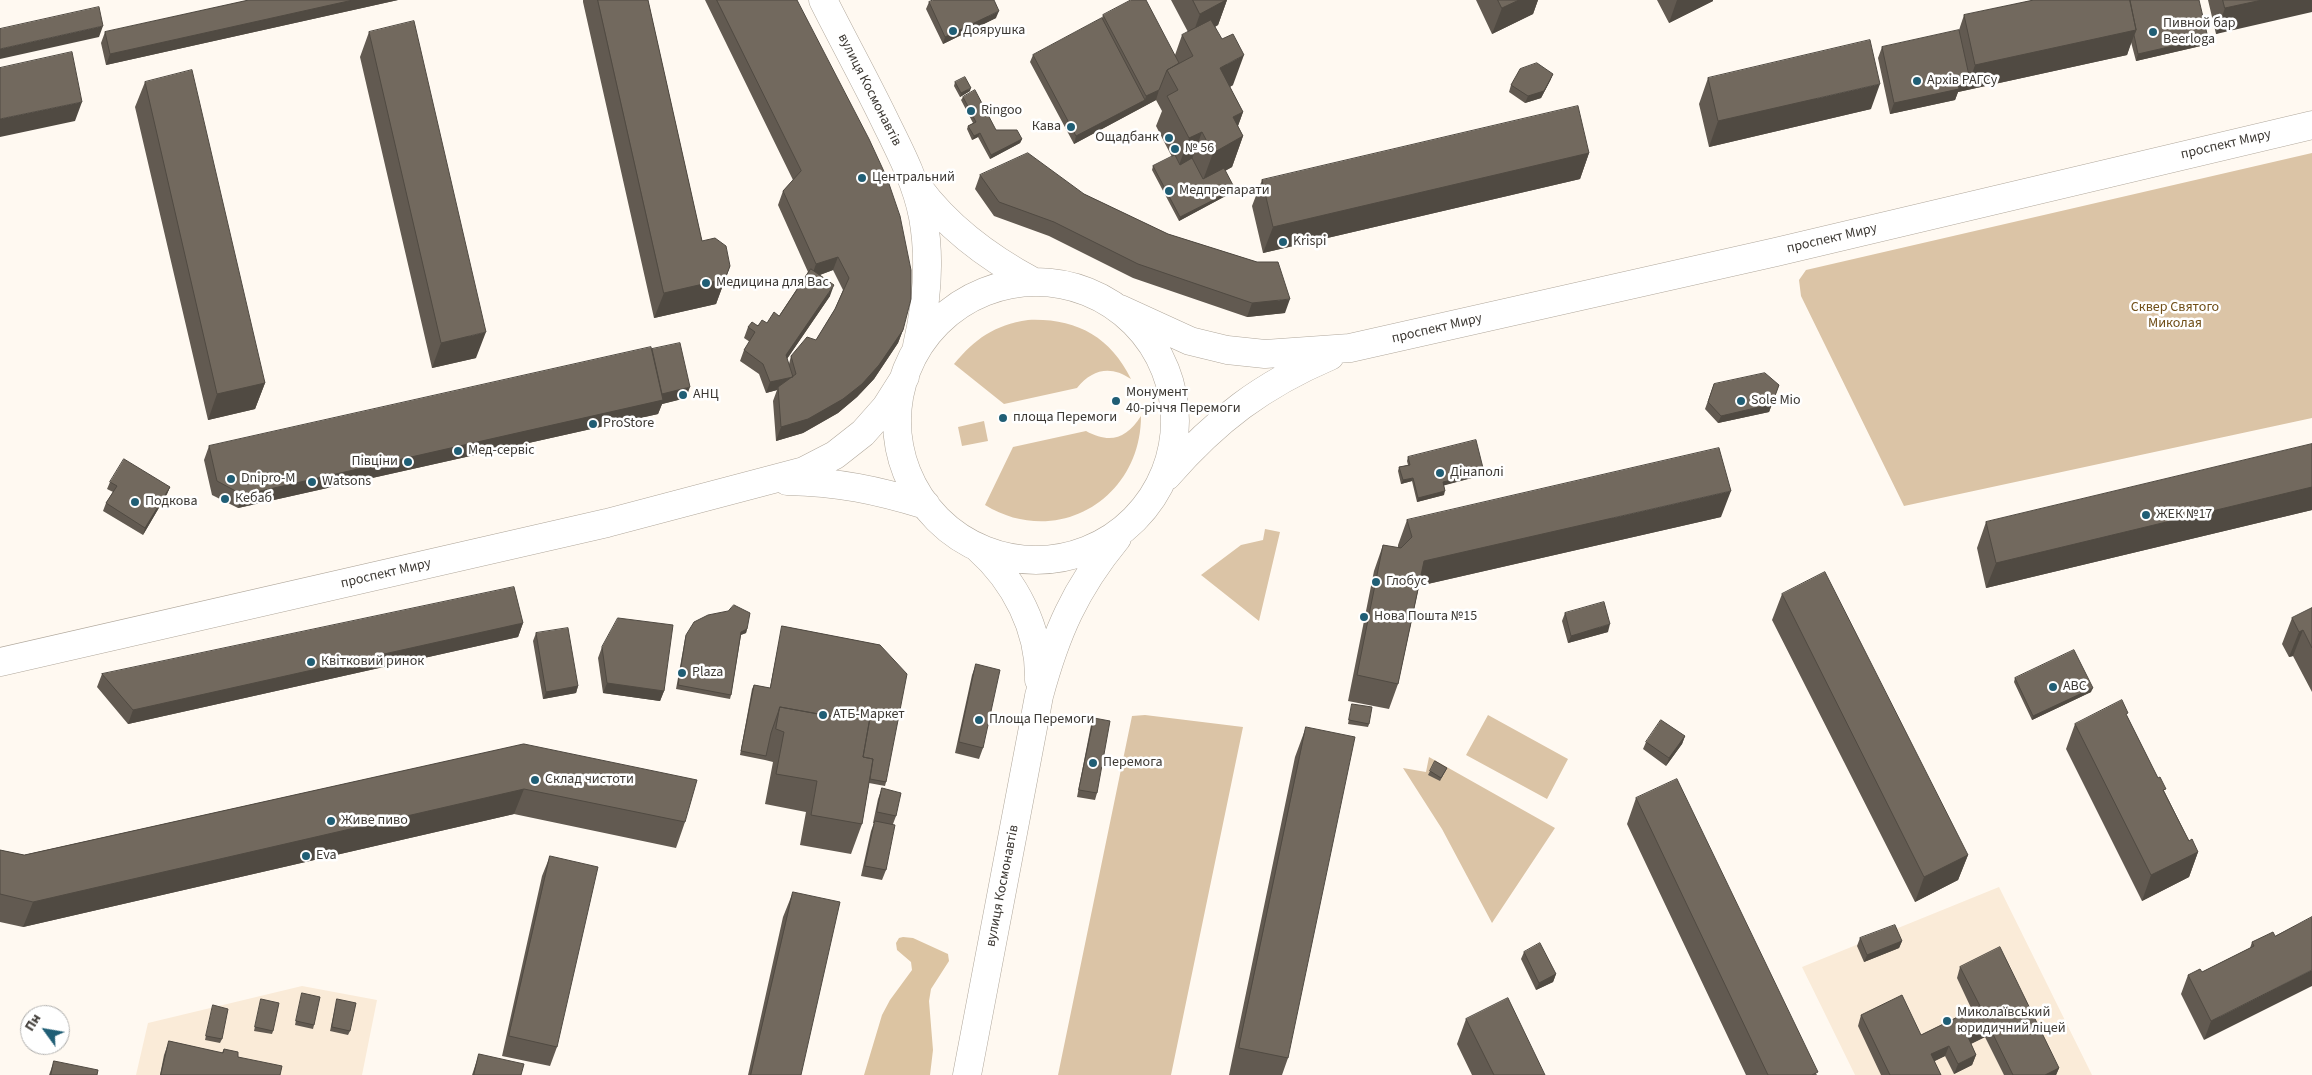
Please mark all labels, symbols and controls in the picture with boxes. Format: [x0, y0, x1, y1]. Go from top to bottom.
place label: Пивной бар Beerloga [2163, 16, 2236, 48]
place label: Доярушка [963, 23, 1025, 39]
marker: Доярушка [947, 25, 959, 37]
marker: Пивной бар Beerloga [2147, 26, 2159, 38]
street label: вулиця Космонавтів [833, 31, 905, 149]
place label: Архів РАГСу [1927, 73, 1997, 89]
marker: Архів РАГСу [1911, 75, 1923, 87]
place label: Ringoo [981, 103, 1022, 119]
marker: Ringoo [965, 105, 977, 117]
place label: Кава [1032, 119, 1061, 135]
marker: Кава [1065, 121, 1077, 133]
street label: проспект Миру [2179, 126, 2273, 164]
place label: Ощадбанк [1095, 130, 1159, 146]
marker: Ощадбанк [1163, 132, 1175, 144]
place label: № 56 [1185, 141, 1214, 157]
marker: № 56 [1169, 143, 1181, 155]
place label: Центральний [872, 170, 955, 186]
marker: Центральний [856, 172, 868, 184]
place label: Медпрепарати [1179, 183, 1270, 199]
marker: Медпрепарати [1163, 185, 1175, 197]
street label: проспект Миру [1785, 220, 1879, 258]
place label: Krispi [1293, 234, 1326, 250]
marker: Krispi [1277, 236, 1289, 248]
place label: Медицина для Вас [716, 275, 829, 291]
marker: Медицина для Вас [700, 277, 712, 289]
park label: Сквер Святого Миколая [2131, 300, 2219, 332]
street label: проспект Миру [1390, 310, 1484, 348]
place label: Монумент 40-річчя Перемоги [1126, 385, 1241, 418]
place label: АНЦ [693, 387, 719, 403]
marker: АНЦ [677, 389, 689, 401]
place label: Sole Mio [1751, 393, 1801, 409]
marker: Монумент 40-річчя Перемоги [1110, 395, 1122, 407]
marker: Sole Mio [1735, 395, 1747, 407]
place label: площа Перемоги [1013, 410, 1117, 426]
marker: площа Перемоги [997, 412, 1009, 424]
place label: ProStore [603, 416, 654, 432]
marker: ProStore [587, 418, 599, 430]
place label: Мед-сервіс [468, 443, 535, 459]
marker: Мед-сервіс [452, 445, 464, 457]
place label: Півціни [351, 454, 398, 470]
marker: Півціни [402, 456, 414, 468]
place label: Дінаполі [1450, 465, 1504, 481]
marker: Дінаполі [1434, 467, 1446, 479]
place label: Dnipro-M [241, 471, 295, 487]
marker: Dnipro-M [225, 473, 237, 485]
place label: Watsons [322, 474, 371, 490]
marker: Watsons [306, 476, 318, 488]
place label: Кебаб [235, 491, 272, 507]
marker: Кебаб [219, 493, 231, 505]
place label: Подкова [145, 494, 198, 510]
marker: Подкова [129, 496, 141, 508]
place label: ЖЕК №17 [2156, 507, 2212, 523]
marker: ЖЕК №17 [2140, 509, 2152, 521]
street label: проспект Миру [339, 555, 433, 593]
place label: Глобус [1386, 574, 1427, 590]
marker: Глобус [1370, 576, 1382, 588]
place label: Нова Пошта №15 [1374, 609, 1477, 625]
marker: Нова Пошта №15 [1358, 611, 1370, 623]
place label: Квітковий ринок [321, 654, 424, 670]
marker: Квітковий ринок [305, 656, 317, 668]
place label: Plaza [692, 665, 723, 681]
marker: Plaza [676, 667, 688, 679]
place label: ABC [2063, 679, 2087, 695]
marker: ABC [2047, 681, 2059, 693]
place label: АТБ-Маркет [833, 707, 905, 723]
marker: АТБ-Маркет [817, 709, 829, 721]
place label: Площа Перемоги [989, 712, 1094, 728]
marker: Площа Перемоги [973, 714, 985, 726]
place label: Перемога [1103, 755, 1162, 771]
marker: Перемога [1087, 757, 1099, 769]
place label: Склад чистоти [545, 772, 634, 788]
marker: Склад чистоти [529, 774, 541, 786]
place label: Живе пиво [341, 813, 408, 829]
marker: Живе пиво [325, 815, 337, 827]
street label: вулиця Космонавтів [983, 824, 1023, 948]
place label: Eva [316, 848, 337, 864]
marker: Eva [300, 850, 312, 862]
north arrow [20, 1005, 70, 1055]
place label: Миколаївський юридичний ліцей [1957, 1005, 2066, 1038]
text: Пн [20, 1010, 46, 1035]
marker: Миколаївський юридичний ліцей [1941, 1015, 1953, 1027]

